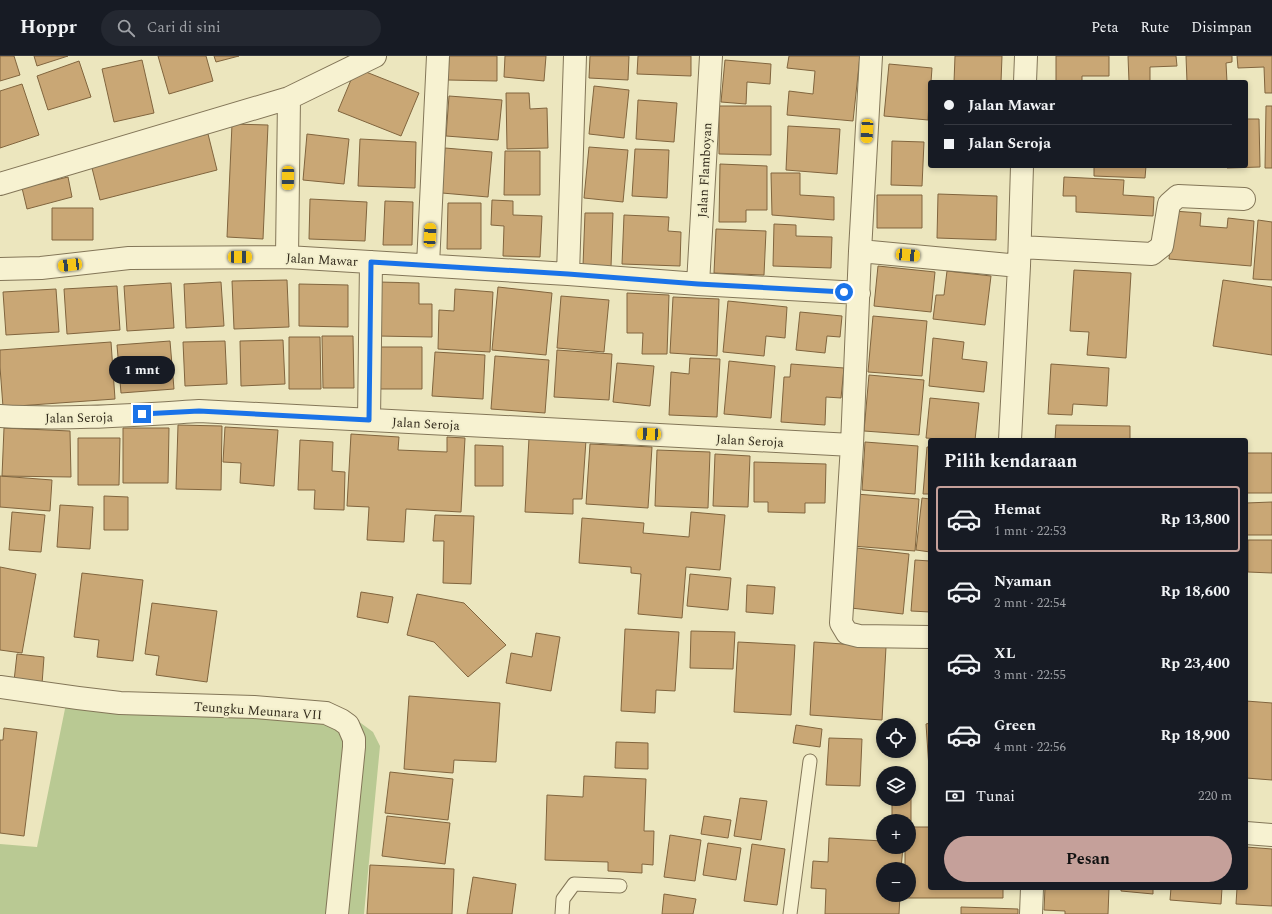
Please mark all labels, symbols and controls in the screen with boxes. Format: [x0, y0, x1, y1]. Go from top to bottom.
search box [101, 10, 381, 46]
text: Hoppr [20, 13, 77, 42]
text: Cari di sini [147, 16, 221, 39]
icon: search [115, 17, 137, 39]
text: Peta [1091, 17, 1118, 38]
text: Rute [1140, 17, 1169, 38]
text: Disimpan [1191, 17, 1252, 38]
text: Jalan Mawar [968, 94, 1055, 117]
car [860, 119, 874, 143]
street label: Jalan Flamboyan [693, 121, 718, 218]
text: Jalan Seroja [968, 132, 1051, 155]
car [282, 166, 294, 190]
car [423, 223, 437, 247]
street label: Jalan Mawar [285, 248, 358, 272]
car [896, 248, 920, 262]
car [228, 251, 252, 263]
car [57, 258, 83, 272]
route start [835, 283, 853, 301]
callout: 1 mnt [109, 356, 175, 384]
text: 1 mnt [124, 360, 160, 380]
route end [133, 405, 151, 423]
street label: Jalan Seroja [45, 407, 114, 429]
street label: Jalan Seroja [391, 412, 461, 436]
car [637, 427, 661, 441]
street label: Jalan Seroja [715, 429, 785, 453]
text: Pilih kendaraan [944, 448, 1078, 475]
text: Hemat [994, 498, 1041, 521]
icon: car [946, 501, 982, 537]
text: Rp 13,800 [1160, 508, 1230, 531]
text: 1 mnt · 22:53 [994, 521, 1066, 541]
text: Nyaman [994, 570, 1052, 593]
icon: car [946, 573, 982, 609]
text: Rp 18,600 [1160, 580, 1230, 603]
text: 2 mnt · 22:54 [994, 593, 1066, 613]
text: XL [994, 642, 1015, 665]
icon: car [946, 645, 982, 681]
text: Rp 23,400 [1160, 652, 1230, 675]
text: 3 mnt · 22:55 [994, 665, 1066, 685]
street label: Teungku Meunara VII [193, 697, 323, 725]
text: Green [994, 714, 1036, 737]
icon: car [946, 717, 982, 753]
map controls [876, 718, 916, 902]
button: locate [876, 718, 916, 758]
text: Rp 18,900 [1160, 724, 1230, 747]
text: 4 mnt · 22:56 [994, 737, 1066, 757]
button: layers [876, 766, 916, 806]
icon: cash [944, 785, 966, 807]
text: Tunai [976, 785, 1015, 808]
text: 220 m [1198, 786, 1232, 806]
button: + [876, 814, 916, 854]
button: Pesan [944, 836, 1232, 882]
button: − [876, 862, 916, 902]

